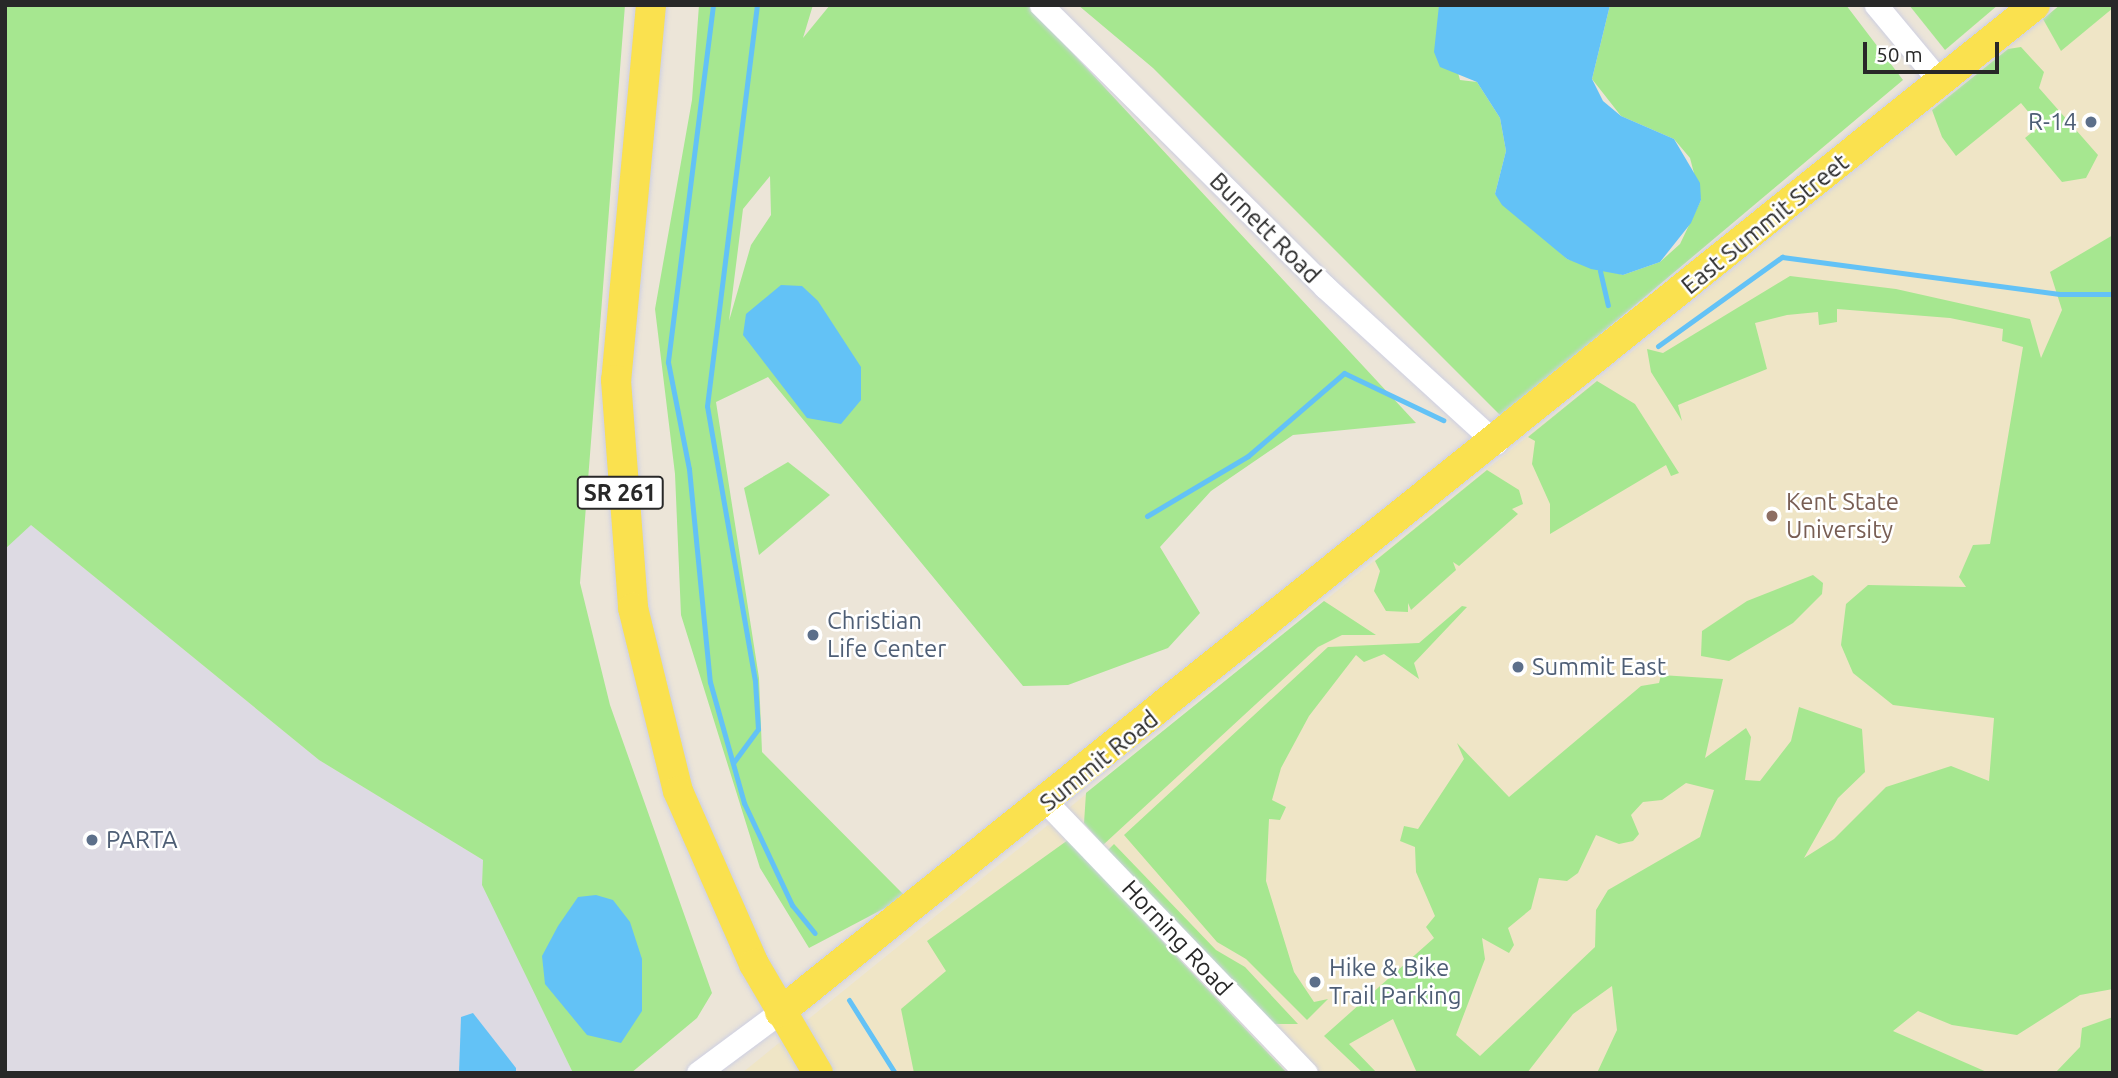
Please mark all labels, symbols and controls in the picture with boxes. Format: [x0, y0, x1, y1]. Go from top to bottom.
scale bar [1866, 28, 2002, 72]
text: 50 m [1876, 42, 1923, 66]
place label: R-14 [2028, 108, 2077, 136]
marker: R-14 [2083, 114, 2099, 130]
street label: East Summit Street [1676, 148, 1854, 300]
street label: Burnett Road [1204, 167, 1326, 289]
road number: SR 261 [576, 474, 664, 512]
place label: Kent State University [1786, 488, 1899, 544]
marker: Kent State University [1764, 508, 1780, 524]
place label: Christian Life Center [827, 607, 946, 663]
marker: Christian Life Center [805, 627, 821, 643]
place label: Summit East [1532, 653, 1666, 681]
marker: Summit East [1510, 659, 1526, 675]
street label: Summit Road [1034, 705, 1164, 817]
place label: PARTA [106, 826, 178, 854]
marker: PARTA [84, 832, 100, 848]
street label: Horning Road [1116, 874, 1238, 1002]
place label: Hike & Bike Trail Parking [1329, 954, 1462, 1010]
marker: Hike & Bike Trail Parking [1307, 974, 1323, 990]

